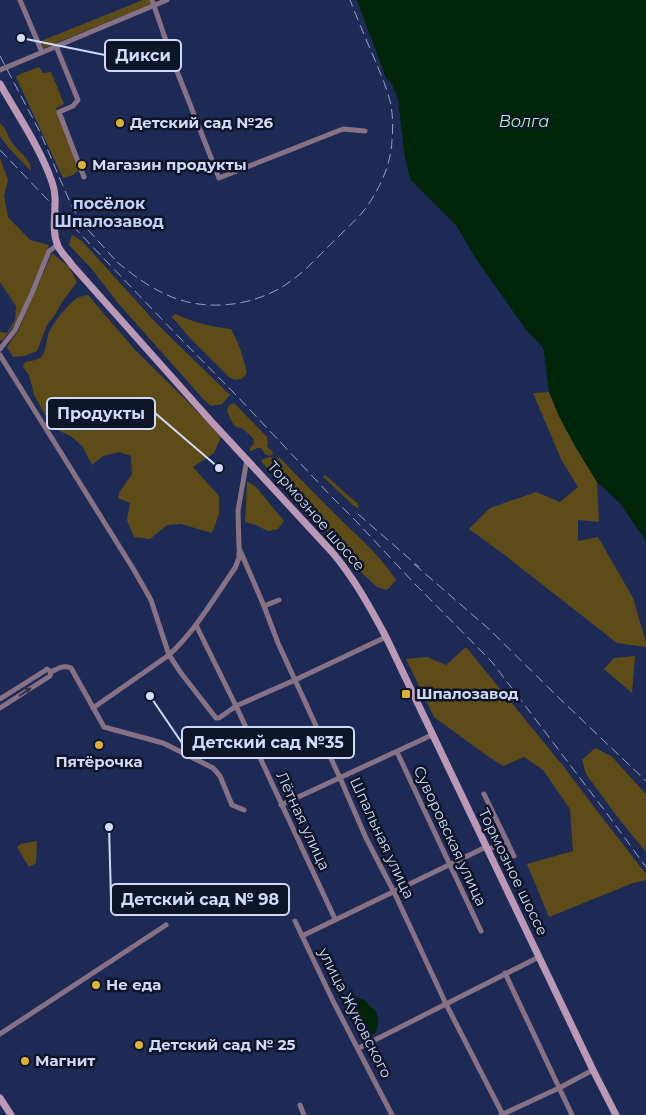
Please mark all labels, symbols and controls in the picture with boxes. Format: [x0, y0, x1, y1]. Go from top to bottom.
callout: Дикси [105, 40, 181, 71]
text: Дикси [115, 46, 171, 65]
water label: Волга [499, 112, 549, 131]
place label: Детский сад №26 [130, 113, 274, 132]
marker: Детский сад №26 [114, 117, 126, 129]
place label: Магазин продукты [92, 155, 247, 174]
marker: Магазин продукты [76, 159, 88, 171]
district label: посёлок Шпалозавод [54, 194, 164, 231]
callout: Продукты [47, 398, 155, 429]
text: Продукты [57, 404, 145, 423]
street label: Тормозное шоссе [263, 457, 369, 575]
place label: Шпалозавод [416, 684, 519, 703]
one-way arrow [18, 688, 32, 697]
marker: Шпалозавод [400, 688, 412, 700]
callout: Детский сад №35 [182, 727, 354, 758]
text: Детский сад №35 [192, 733, 344, 752]
marker: Пятёрочка [93, 739, 105, 751]
place label: Пятёрочка [55, 752, 143, 771]
street label: Суворовская улица [410, 763, 491, 909]
street label: Лётная улица [272, 768, 335, 873]
street label: Шпальная улица [346, 774, 419, 902]
street label: Тормозное шоссе [474, 805, 553, 939]
callout: Детский сад № 98 [111, 884, 289, 915]
text: Детский сад № 98 [121, 890, 279, 909]
street label: улица Жуковского [314, 944, 397, 1081]
place label: Не еда [106, 975, 161, 994]
marker: Не еда [90, 979, 102, 991]
place label: Детский сад № 25 [149, 1035, 296, 1054]
marker: Детский сад № 25 [133, 1039, 145, 1051]
place label: Магнит [35, 1051, 95, 1070]
marker: Магнит [19, 1055, 31, 1067]

